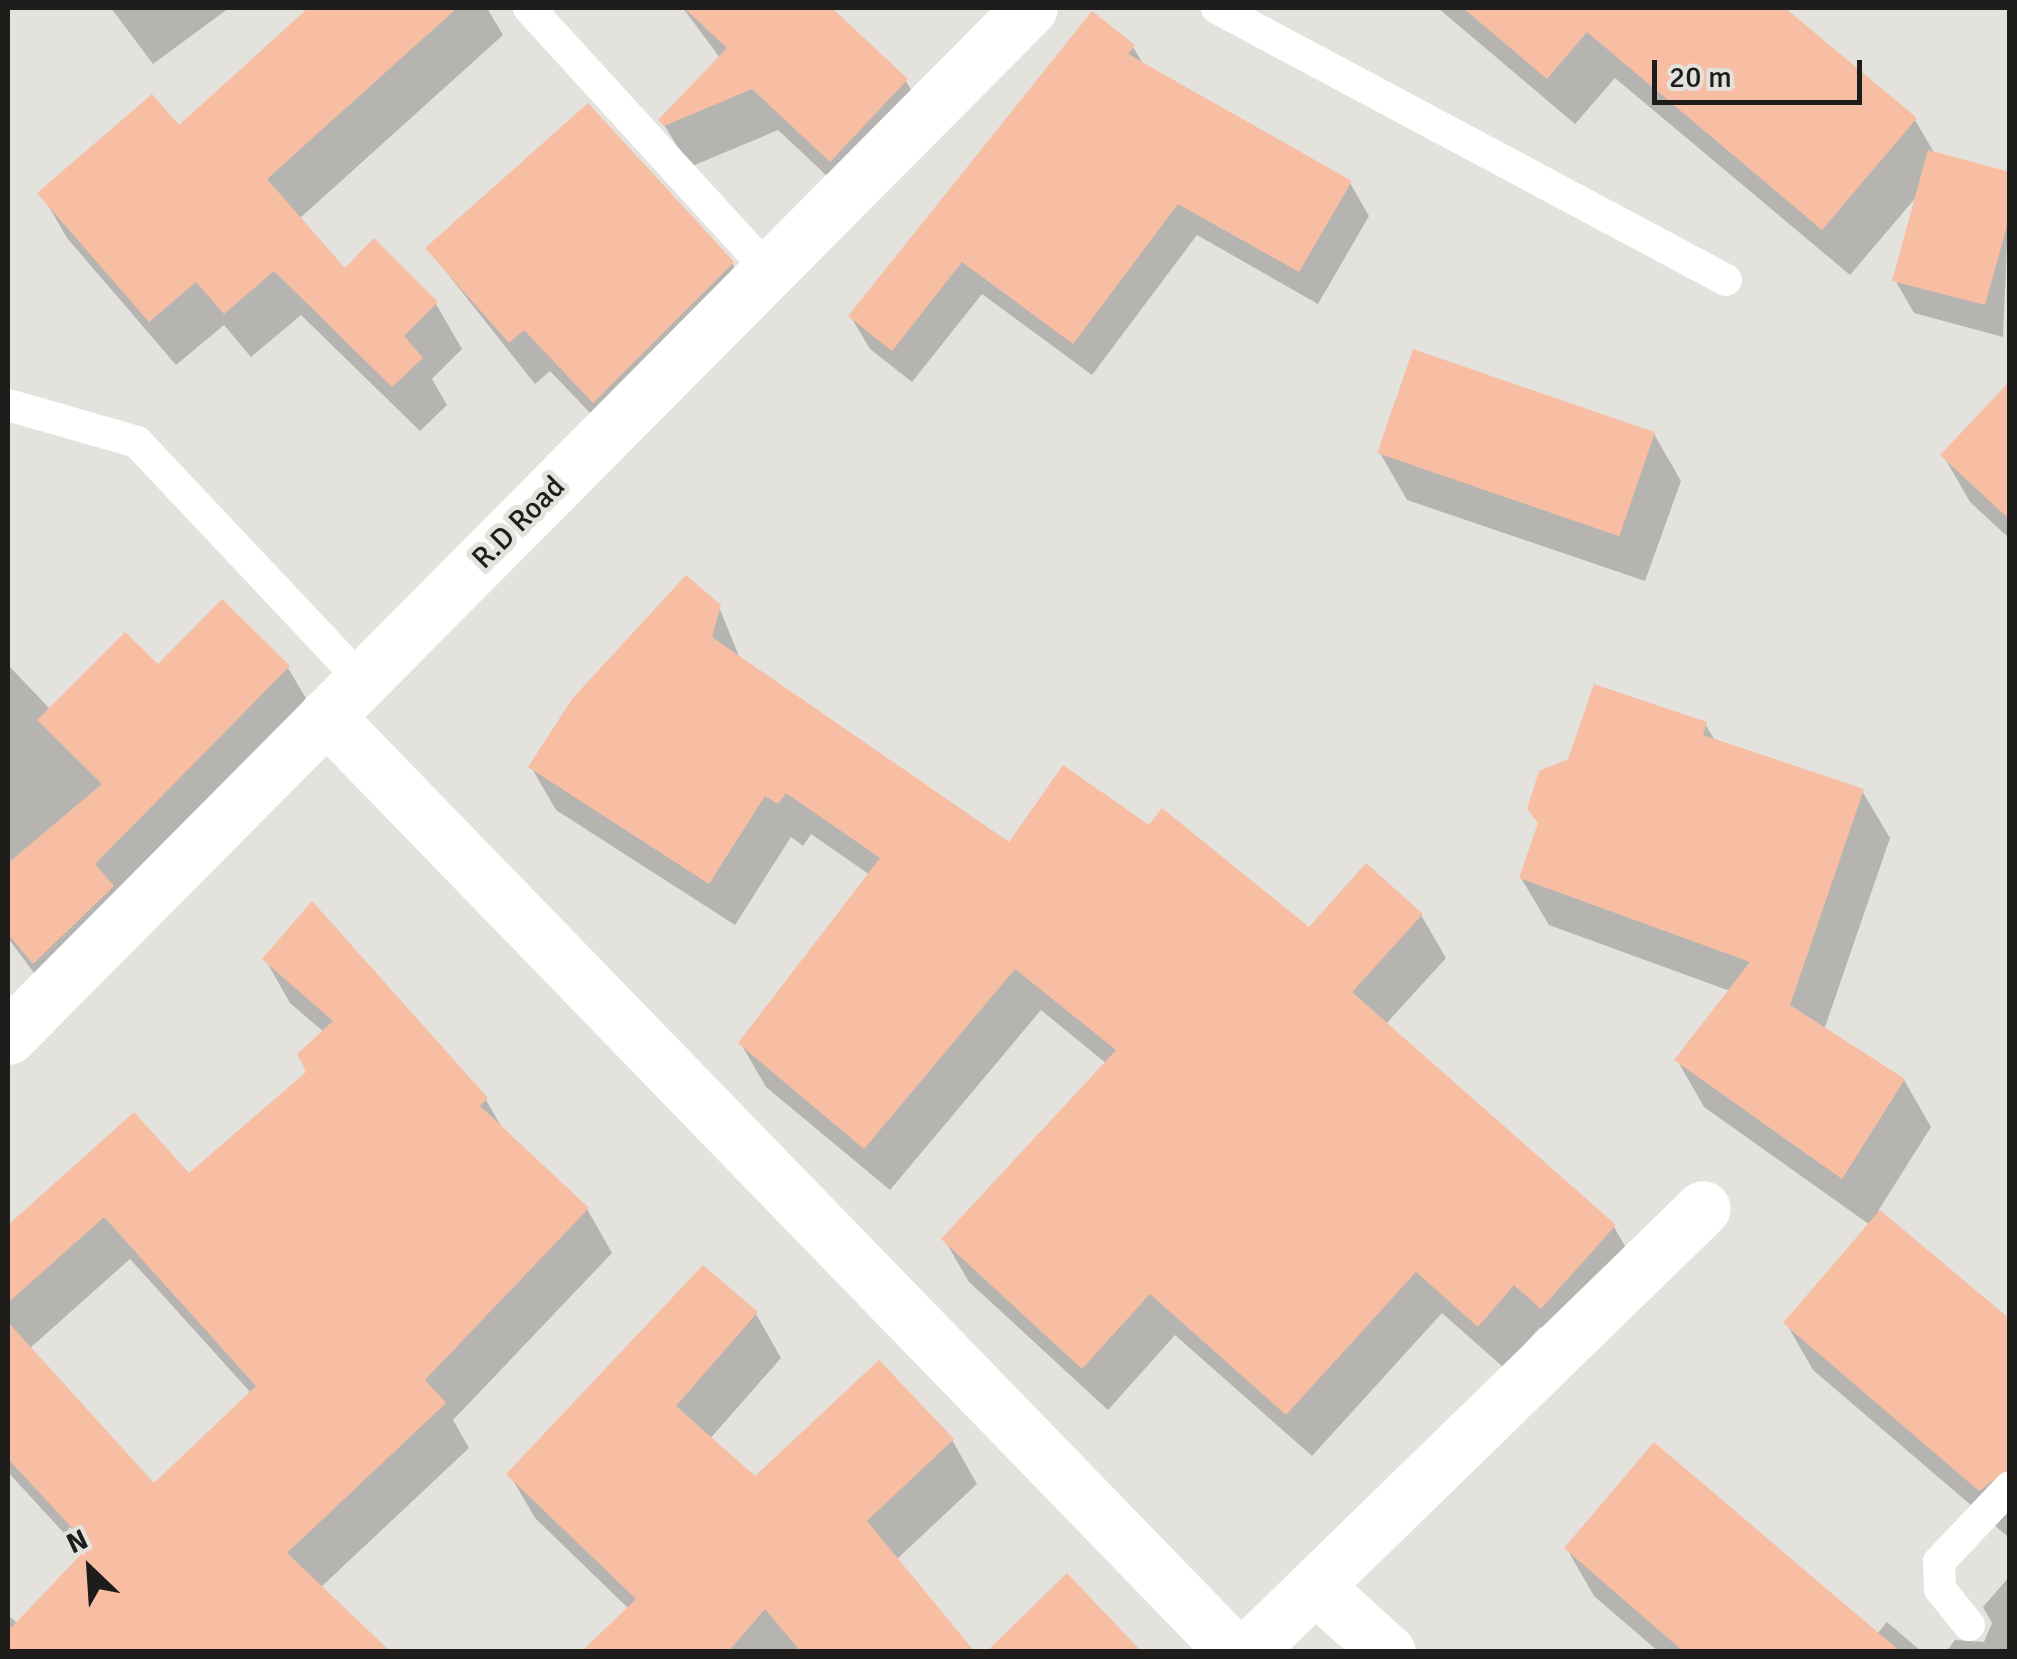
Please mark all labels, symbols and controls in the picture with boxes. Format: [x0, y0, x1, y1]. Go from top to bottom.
scale bar [1657, 40, 1867, 102]
text: 20 m [1669, 59, 1732, 96]
street label: R.D Road [465, 469, 573, 577]
north arrow [40, 1519, 140, 1619]
text: N [61, 1522, 93, 1561]

